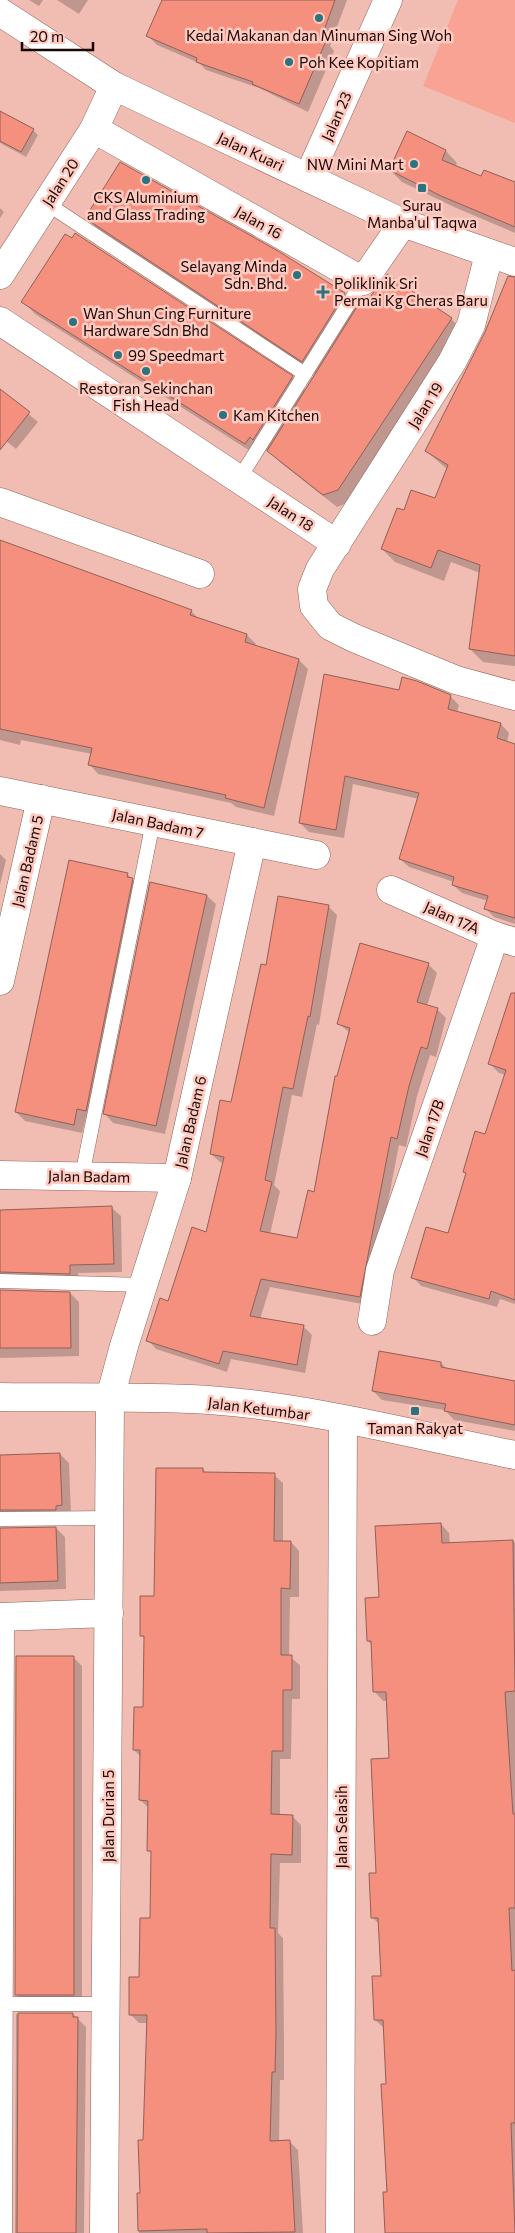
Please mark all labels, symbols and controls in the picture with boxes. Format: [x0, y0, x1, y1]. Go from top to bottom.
marker: Kedai Makanan dan Minuman Sing Woh [313, 12, 325, 24]
scale bar [22, 20, 94, 52]
place label: Kedai Makanan dan Minuman Sing Woh [186, 26, 452, 44]
text: 20 m [30, 27, 64, 45]
place label: Poh Kee Kopitiam [299, 53, 419, 71]
marker: Poh Kee Kopitiam [283, 56, 295, 68]
street label: Jalan 23 [317, 88, 355, 144]
street label: Jalan Kuari [215, 128, 287, 174]
street label: Jalan 20 [38, 155, 82, 209]
place label: NW Mini Mart [307, 155, 404, 173]
marker: NW Mini Mart [408, 158, 420, 170]
marker: CKS Aluminium and Glass Trading [140, 174, 152, 186]
marker: Surau Manba'ul Taqwa [416, 182, 428, 194]
place label: CKS Aluminium and Glass Trading [87, 188, 205, 223]
place label: Surau Manba'ul Taqwa [367, 196, 477, 231]
street label: Jalan 16 [232, 202, 286, 242]
place label: Selayang Minda Sdn. Bhd. [180, 257, 287, 292]
marker: Selayang Minda Sdn. Bhd. [291, 269, 303, 281]
place label: Poliklinik Sri Permai Kg Cheras Baru [334, 274, 488, 309]
marker: Poliklinik Sri Permai Kg Cheras Baru [316, 285, 330, 299]
place label: Wan Shun Cing Furniture Hardware Sdn Bhd [83, 304, 251, 339]
marker: Wan Shun Cing Furniture Hardware Sdn Bhd [67, 316, 79, 328]
place label: 99 Speedmart [128, 346, 224, 364]
marker: 99 Speedmart [112, 349, 124, 361]
marker: Restoran Sekinchan Fish Head [140, 365, 152, 377]
place label: Restoran Sekinchan Fish Head [79, 379, 213, 414]
street label: Jalan 19 [404, 379, 446, 431]
place label: Kam Kitchen [233, 406, 319, 424]
marker: Kam Kitchen [217, 409, 229, 421]
street label: Jalan 18 [265, 492, 317, 534]
street label: Jalan Badam 7 [111, 805, 206, 842]
street label: Jalan Badam 5 [8, 813, 46, 909]
street label: Jalan 17A [422, 897, 482, 937]
street label: Jalan Badam 6 [171, 1074, 209, 1170]
street label: Jalan 17B [411, 1097, 447, 1159]
street label: Jalan Badam [48, 1166, 130, 1186]
street label: Jalan Ketumbar [207, 1393, 311, 1423]
marker: Taman Rakyat [409, 1405, 421, 1417]
place label: Taman Rakyat [367, 1419, 463, 1437]
street label: Jalan Durian 5 [99, 1770, 117, 1862]
street label: Jalan Selasih [332, 1786, 350, 1868]

